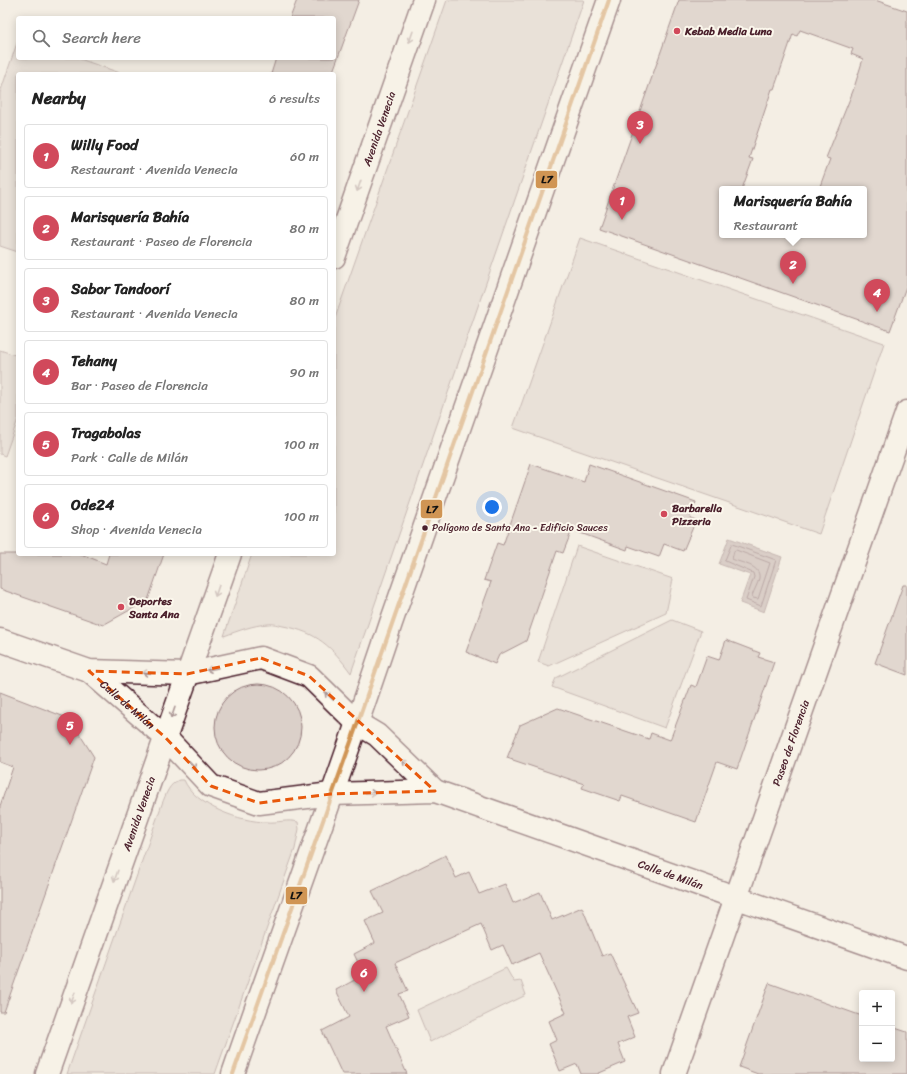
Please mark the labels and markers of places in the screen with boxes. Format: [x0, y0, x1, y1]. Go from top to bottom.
place label: Kebab Media Luna [684, 22, 772, 41]
marker: Kebab Media Luna [672, 26, 682, 36]
pin: 3 [627, 111, 653, 144]
pin: 1 [609, 187, 635, 220]
pin: 2 [780, 251, 806, 284]
pin: 4 [864, 279, 890, 312]
place label: Barbarella Pizzeria [672, 499, 722, 531]
marker: Barbarella Pizzeria [659, 509, 669, 519]
place label: Polígono de Santa Ana - Edificio Sauces [432, 519, 608, 537]
marker: Polígono de Santa Ana - Edificio Sauces [420, 523, 430, 533]
place label: Deportes Santa Ana [128, 592, 180, 624]
marker: Deportes Santa Ana [116, 602, 126, 612]
pin: 5 [57, 712, 83, 745]
pin: 6 [351, 959, 377, 992]

